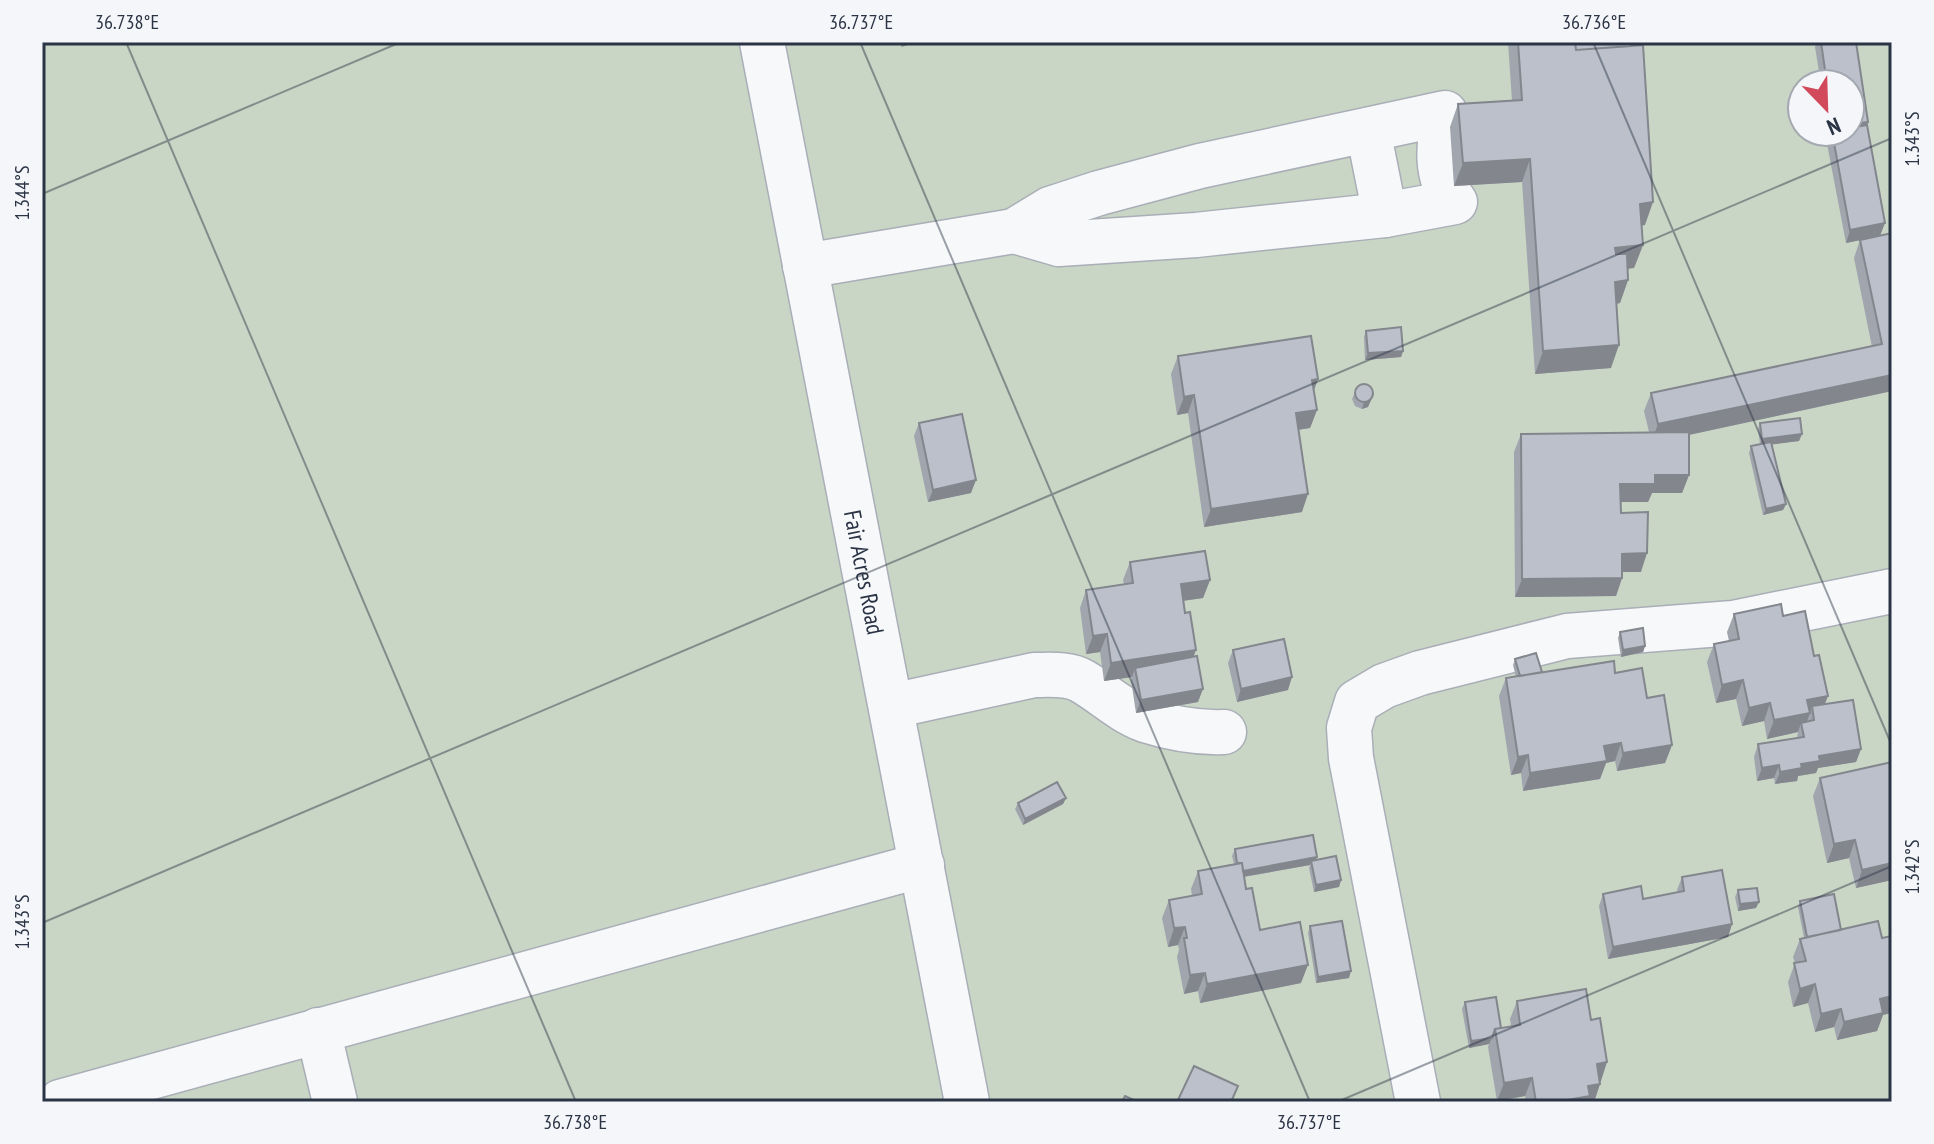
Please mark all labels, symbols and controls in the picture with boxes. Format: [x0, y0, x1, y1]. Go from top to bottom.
text: 36.738°E [95, 9, 159, 35]
text: 36.737°E [829, 9, 893, 35]
text: 36.736°E [1562, 9, 1626, 35]
north arrow [1786, 68, 1866, 148]
text: N [1823, 111, 1845, 142]
text: 1.343°S [1899, 112, 1925, 166]
text: 1.344°S [9, 166, 35, 220]
street label: Fair Acres Road [837, 507, 892, 637]
text: 1.342°S [1899, 840, 1925, 894]
text: 1.343°S [9, 895, 35, 949]
text: 36.738°E [543, 1109, 607, 1135]
text: 36.737°E [1277, 1109, 1341, 1135]

